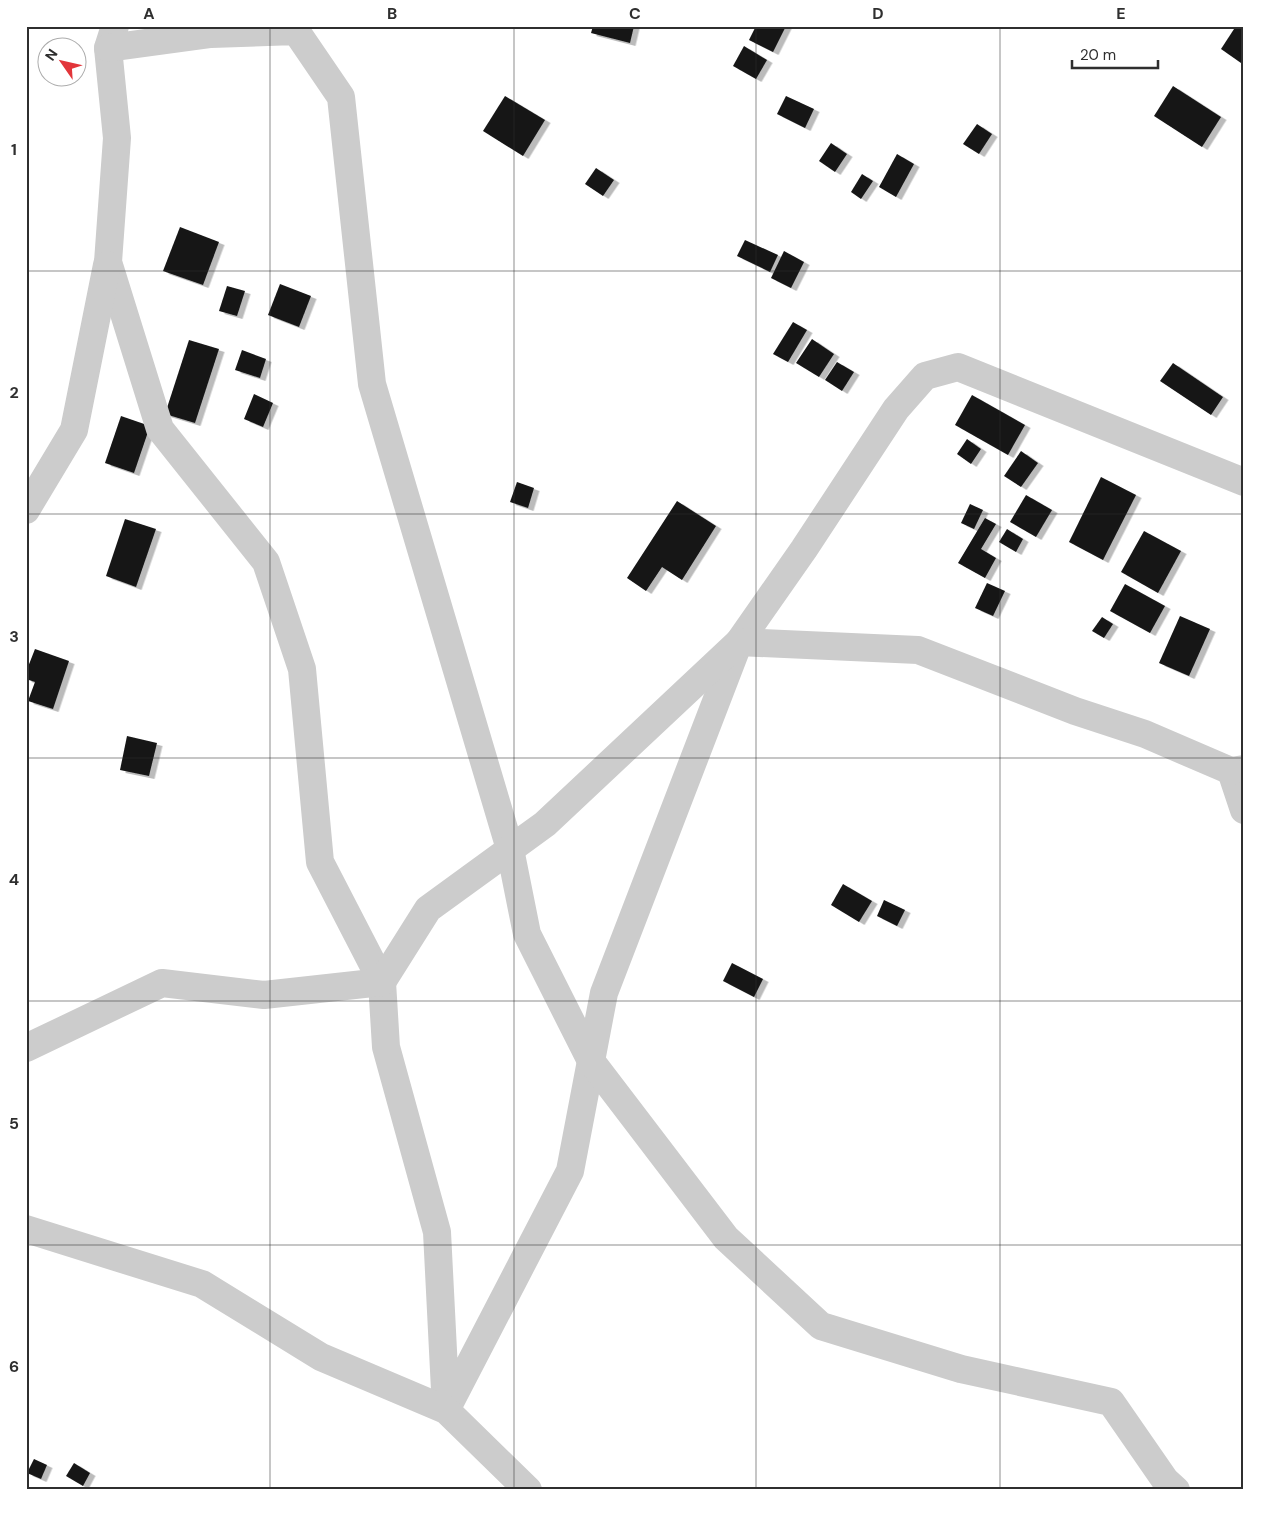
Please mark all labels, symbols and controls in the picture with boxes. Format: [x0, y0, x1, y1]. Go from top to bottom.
text: A [143, 3, 155, 24]
text: B [387, 3, 397, 24]
text: C [629, 3, 641, 24]
text: D [872, 3, 884, 24]
text: E [1116, 3, 1126, 24]
north arrow [38, 38, 88, 88]
scale bar [1072, 38, 1159, 70]
text: N [41, 45, 62, 64]
text: 20 m [1080, 45, 1116, 65]
text: 1 [11, 139, 17, 160]
text: 2 [9, 382, 19, 403]
text: 3 [9, 626, 19, 647]
text: 4 [9, 869, 19, 890]
text: 5 [9, 1113, 19, 1134]
text: 6 [9, 1356, 19, 1377]

